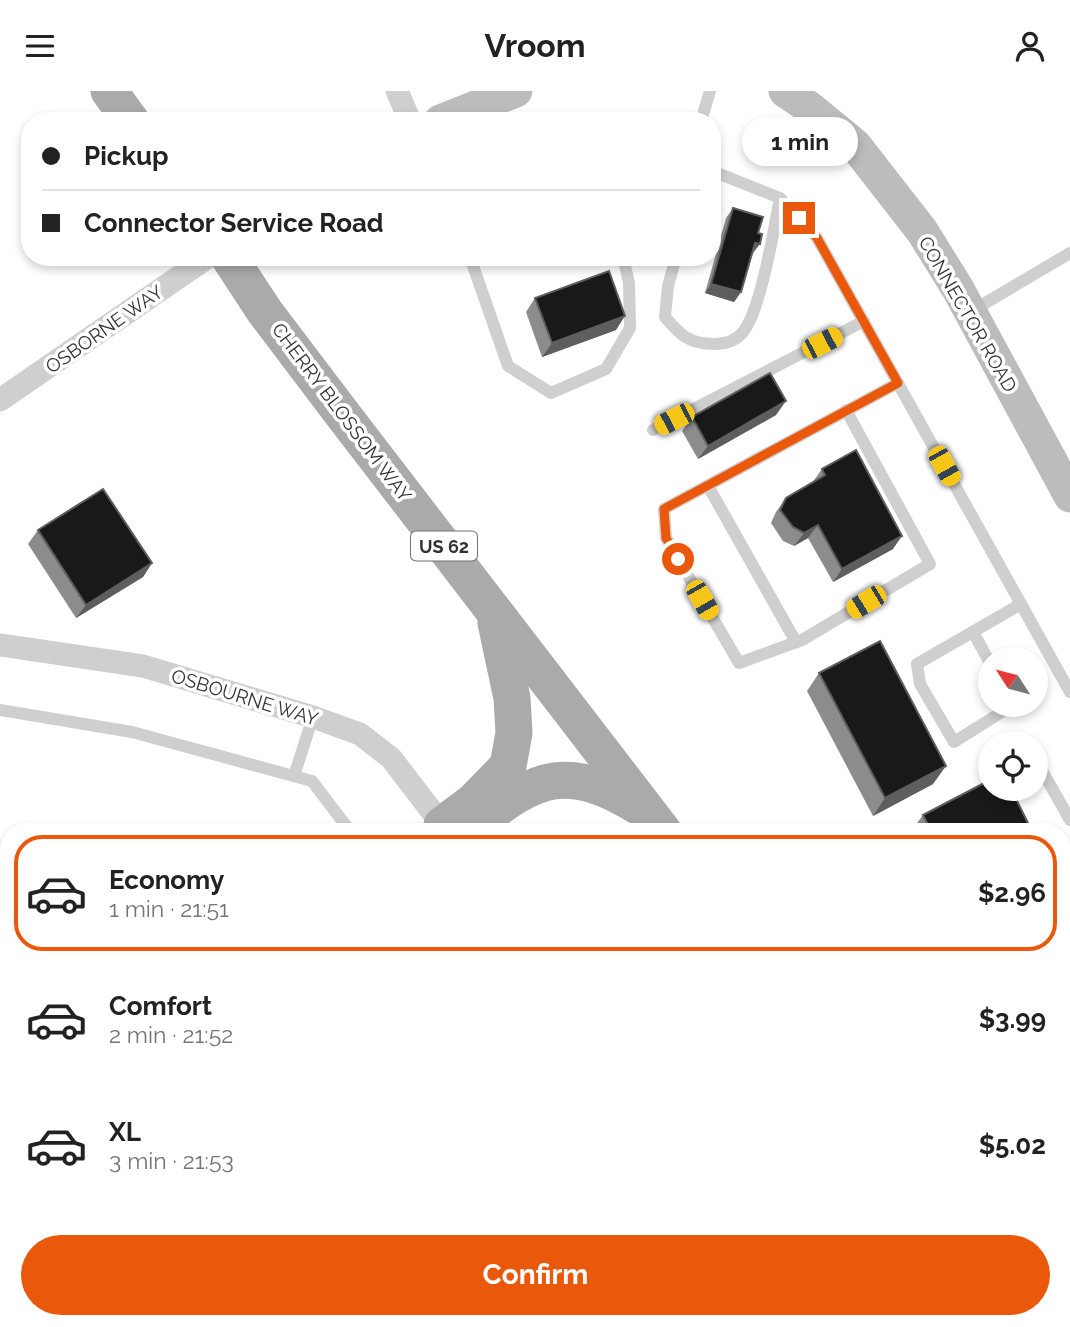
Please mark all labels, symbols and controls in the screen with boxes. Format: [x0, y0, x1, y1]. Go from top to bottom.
icon: menu [21, 27, 59, 65]
text: Vroom [484, 27, 586, 64]
icon: person [1011, 27, 1049, 65]
callout: 1 min [741, 116, 857, 165]
text: 1 min [771, 128, 829, 155]
text: Pickup [84, 141, 169, 171]
route end [783, 202, 815, 234]
text: Connector Service Road [84, 208, 384, 238]
street label: CONNECTOR ROAD [914, 232, 1022, 396]
street label: OSBORNE WAY [41, 280, 167, 378]
street label: CHERRY BLOSSOM WAY [268, 319, 417, 506]
car [799, 324, 846, 362]
car [651, 400, 698, 438]
car [925, 443, 964, 489]
road number: US 62 [411, 531, 477, 561]
route start [662, 543, 694, 575]
car [683, 577, 722, 623]
car [843, 582, 890, 622]
north arrow [978, 647, 1048, 717]
map controls [978, 647, 1048, 801]
street label: OSBOURNE WAY [169, 664, 322, 730]
button: locate [978, 731, 1048, 801]
icon: car [25, 862, 88, 925]
text: Economy [109, 865, 224, 895]
text: $2.96 [978, 878, 1046, 908]
text: 1 min · 21:51 [109, 895, 229, 922]
icon: car [25, 988, 88, 1051]
text: Comfort [109, 991, 212, 1021]
text: $3.99 [979, 1004, 1046, 1034]
text: 2 min · 21:52 [109, 1021, 233, 1048]
icon: car [25, 1114, 88, 1177]
text: XL [109, 1117, 141, 1147]
text: $5.02 [979, 1130, 1046, 1160]
text: 3 min · 21:53 [109, 1147, 234, 1174]
button: Confirm [21, 1235, 1050, 1315]

